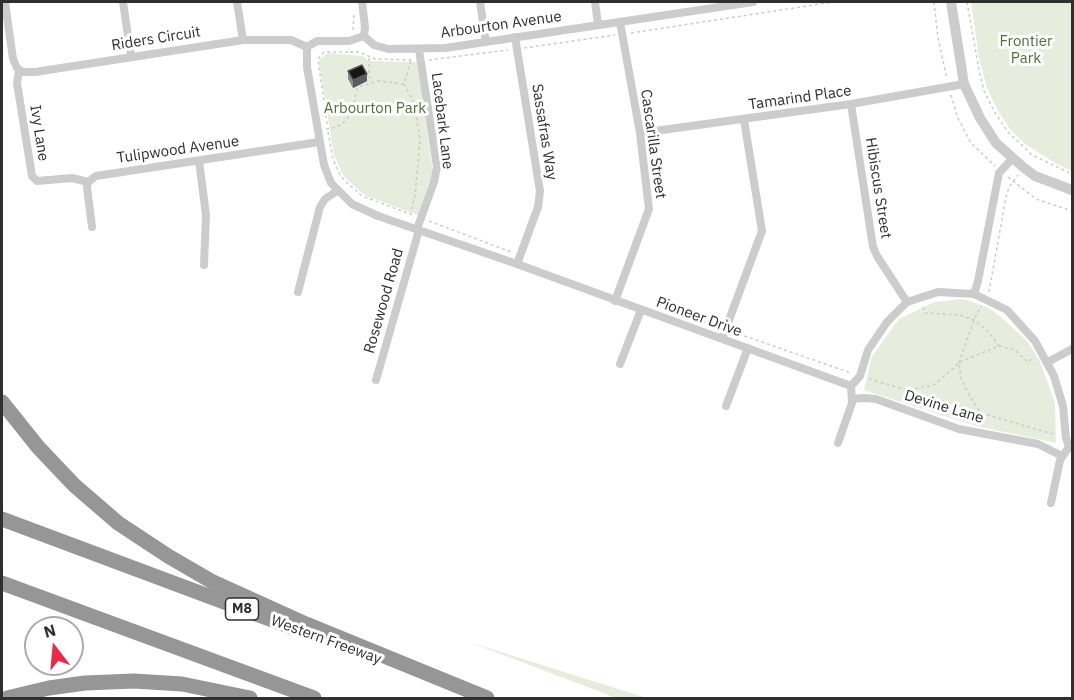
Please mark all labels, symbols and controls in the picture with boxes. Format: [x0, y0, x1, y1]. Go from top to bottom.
street label: Arbourton Avenue [439, 8, 563, 42]
street label: Riders Circuit [110, 23, 202, 55]
park label: Frontier Park [999, 33, 1053, 68]
street label: Lacebark Lane [427, 72, 457, 170]
street label: Tamarind Place [747, 82, 853, 114]
street label: Sassafras Way [528, 83, 560, 181]
street label: Cascarilla Street [636, 88, 670, 200]
park label: Arbourton Park [324, 100, 426, 118]
street label: Ivy Lane [26, 104, 52, 162]
street label: Tulipwood Avenue [116, 133, 240, 167]
street label: Hibiscus Street [861, 136, 895, 240]
street label: Rosewood Road [360, 247, 408, 355]
street label: Pioneer Drive [654, 293, 744, 341]
street label: Devine Lane [902, 386, 986, 428]
road number: M8 [226, 598, 258, 620]
street label: Western Freeway [268, 612, 384, 668]
north arrow [24, 616, 84, 676]
text: N [41, 619, 58, 642]

